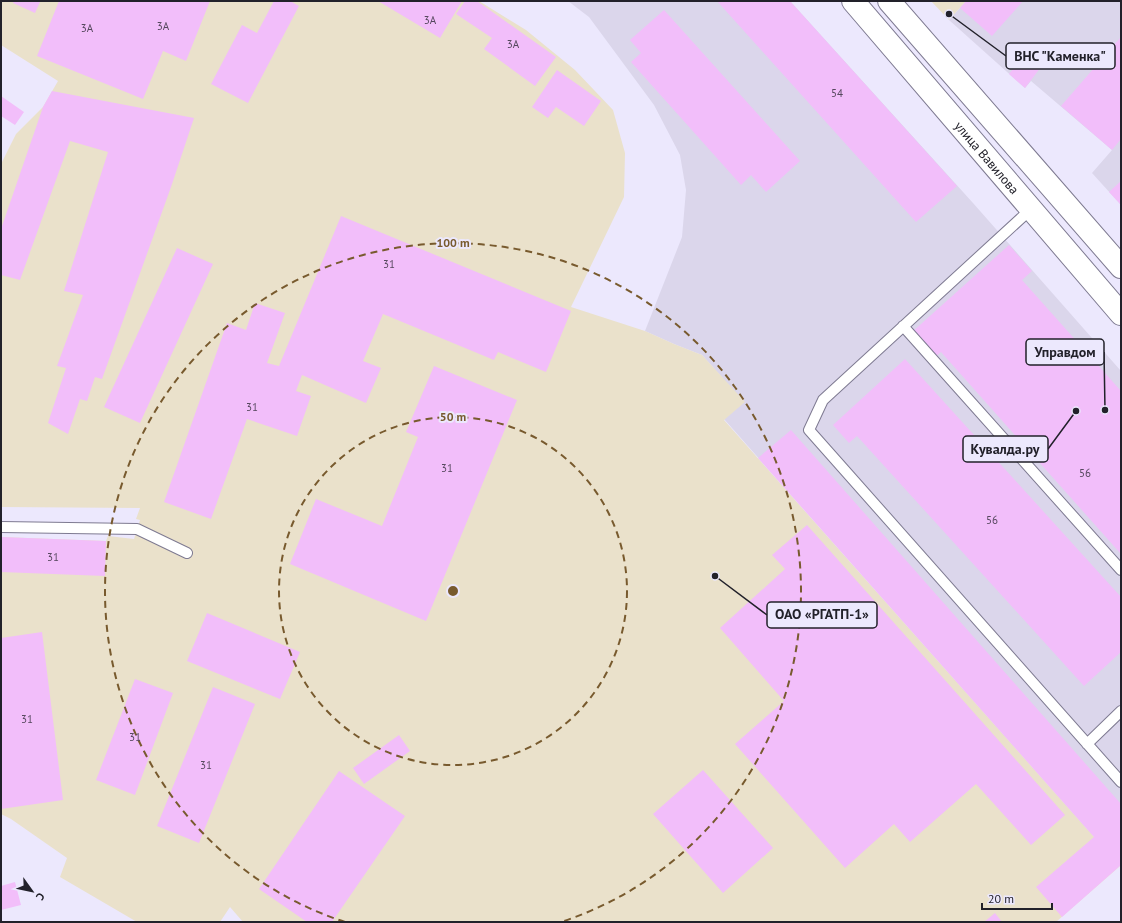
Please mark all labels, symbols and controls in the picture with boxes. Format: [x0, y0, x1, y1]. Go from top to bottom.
house number: 3А [424, 13, 437, 27]
house number: 3А [157, 19, 170, 33]
house number: 3А [81, 21, 94, 35]
house number: 3А [507, 37, 520, 51]
callout: ВНС "Каменка" [1006, 43, 1115, 69]
text: ВНС "Каменка" [1014, 47, 1106, 65]
house number: 54 [831, 86, 843, 100]
street label: улица Вавилова [951, 118, 1023, 198]
text: 100 m [436, 235, 470, 250]
house number: 31 [383, 257, 395, 271]
callout: Управдом [1026, 339, 1104, 365]
text: Управдом [1033, 343, 1096, 361]
house number: 31 [246, 400, 258, 414]
text: 50 m [440, 409, 466, 424]
callout: Кувалда.ру [963, 436, 1048, 462]
text: Кувалда.ру [971, 440, 1040, 458]
house number: 31 [441, 461, 453, 475]
house number: 56 [1079, 466, 1091, 480]
house number: 56 [986, 513, 998, 527]
house number: 31 [47, 550, 59, 564]
centre of rings [446, 584, 460, 598]
callout: ОАО «РГАТП-1» [767, 602, 877, 628]
text: ОАО «РГАТП-1» [775, 605, 869, 623]
house number: 31 [21, 712, 33, 726]
house number: 31 [129, 730, 141, 744]
house number: 31 [200, 758, 212, 772]
north arrow [12, 871, 52, 911]
scale bar [982, 885, 1052, 911]
text: С [33, 890, 48, 903]
text: 20 m [988, 891, 1014, 906]

